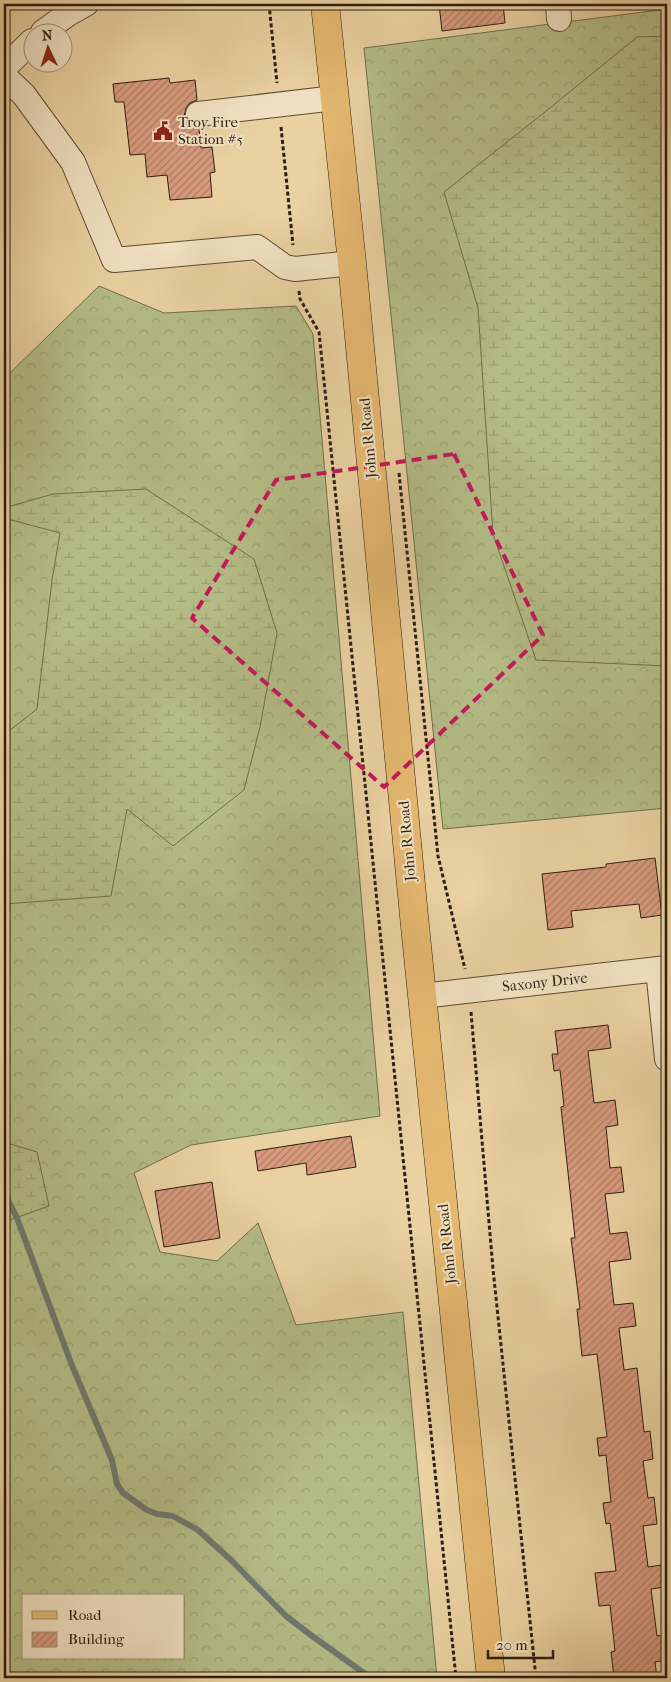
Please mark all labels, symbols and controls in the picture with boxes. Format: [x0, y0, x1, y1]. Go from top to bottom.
north arrow [22, 22, 72, 72]
text: N [41, 27, 53, 44]
place label: Troy Fire Station #5 [178, 113, 243, 148]
public building icon: Troy Fire Station #5 [152, 120, 174, 142]
street label: John R Road [355, 396, 381, 480]
street label: John R Road [394, 799, 420, 883]
street label: Saxony Drive [501, 969, 589, 995]
street label: John R Road [434, 1202, 460, 1286]
legend [22, 1594, 185, 1660]
text: Road [68, 1606, 102, 1624]
scale bar [488, 1627, 554, 1659]
text: Building [68, 1630, 125, 1648]
text: 20 m [496, 1636, 528, 1654]

